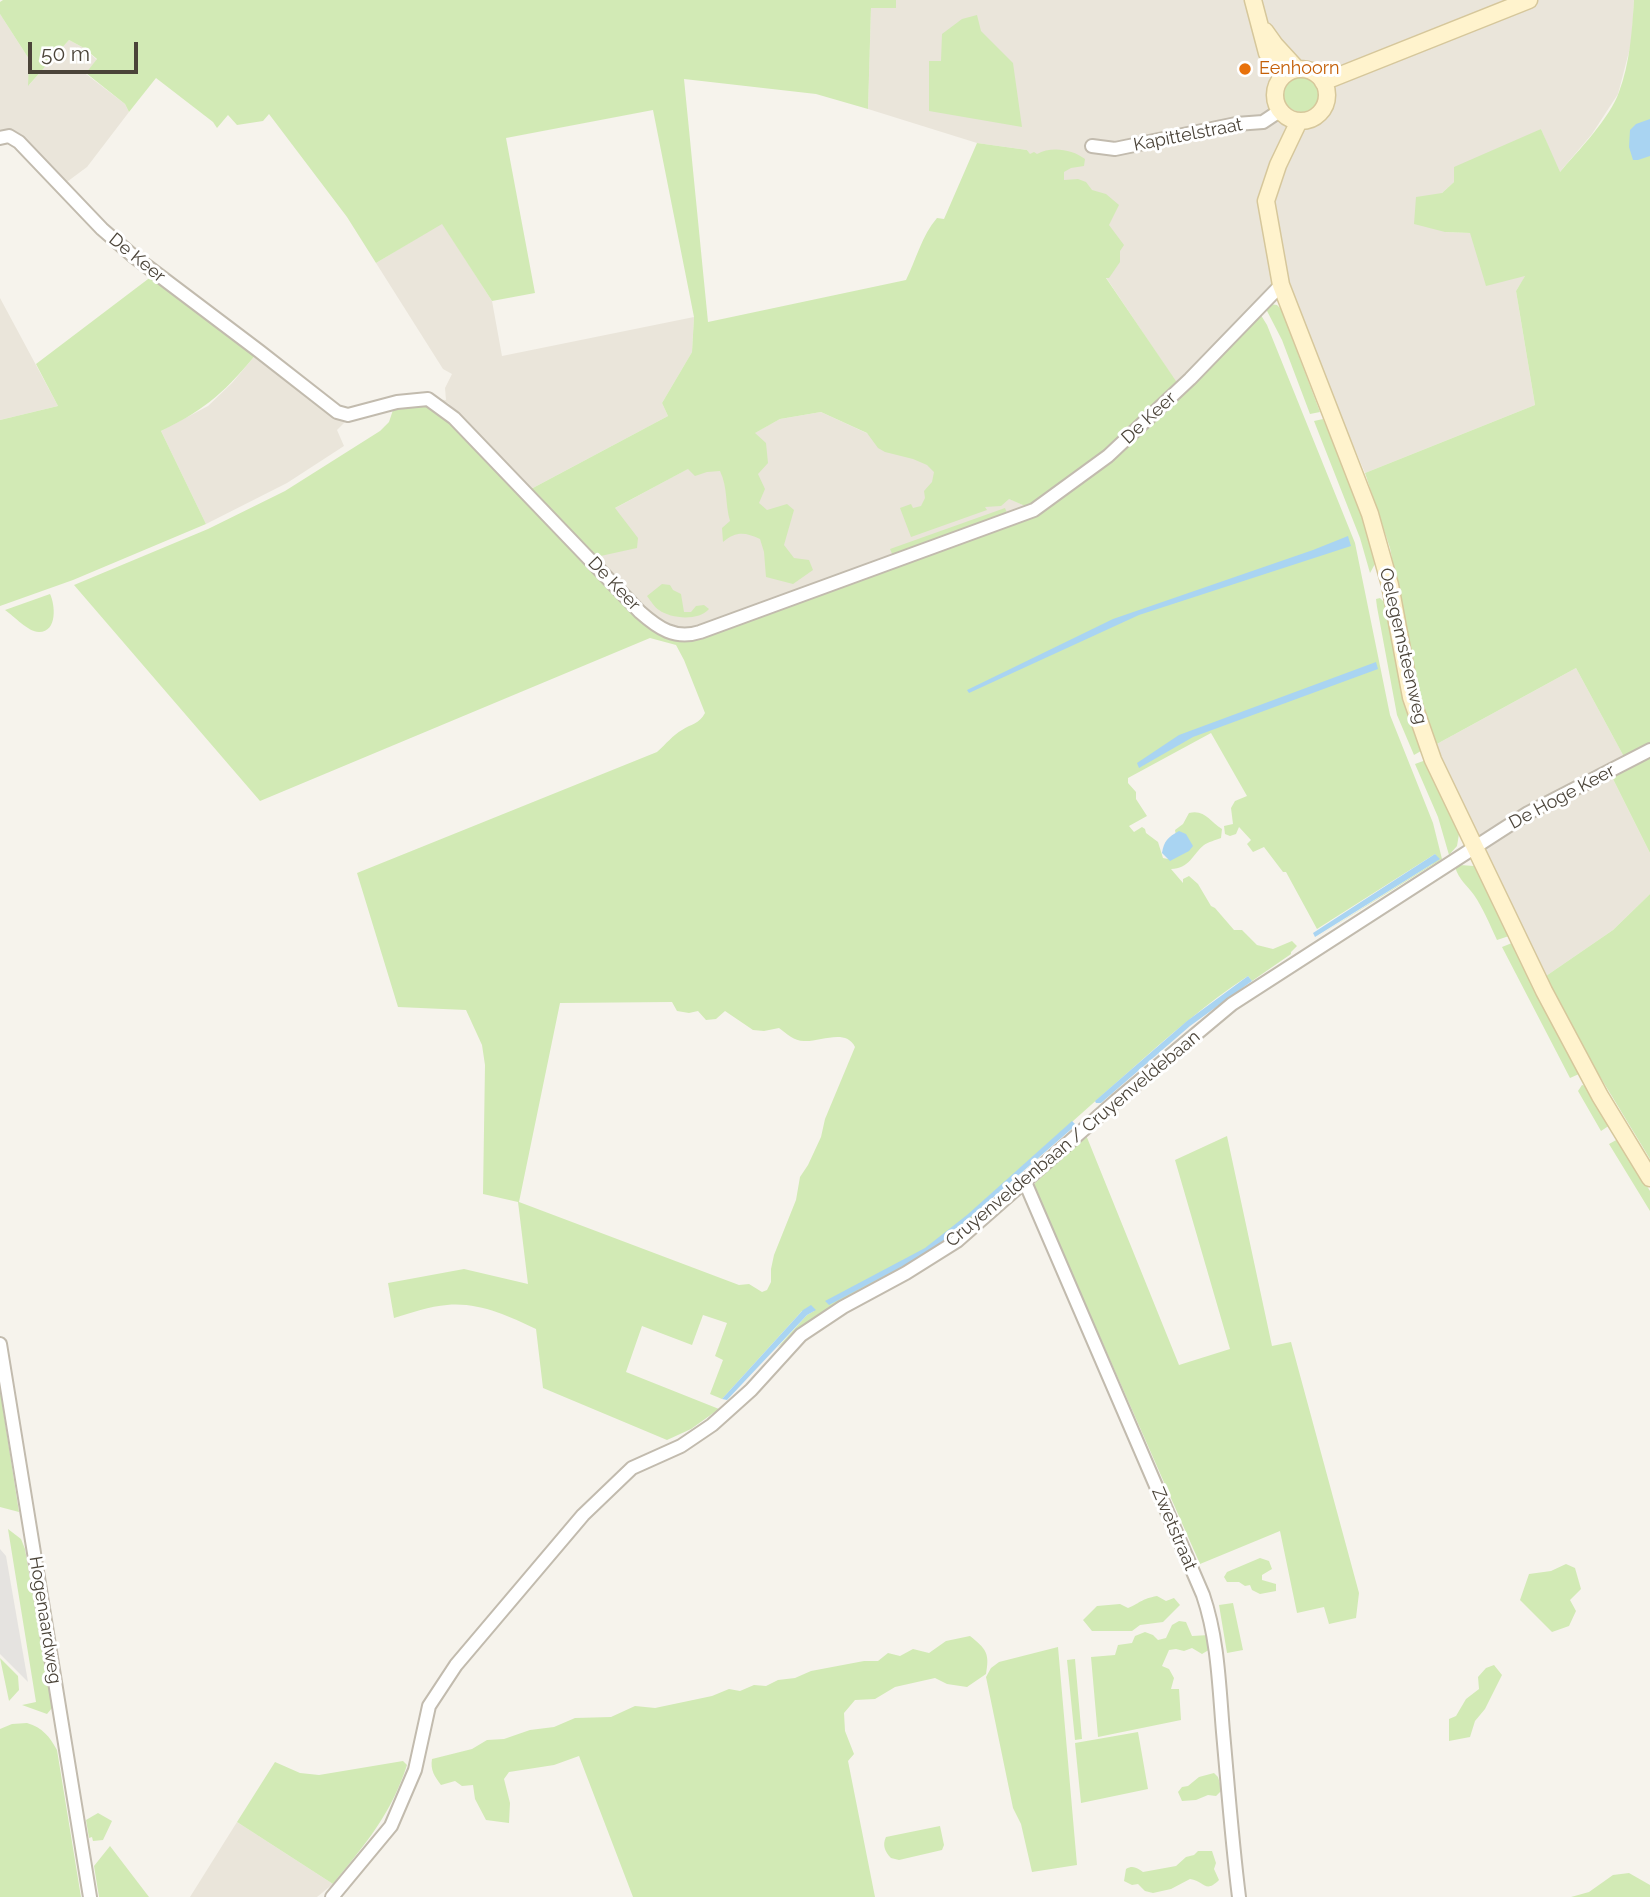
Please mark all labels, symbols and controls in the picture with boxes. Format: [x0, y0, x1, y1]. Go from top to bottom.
scale bar [32, 28, 142, 72]
text: 50 m [41, 41, 90, 66]
place label: Eenhoorn [1259, 58, 1339, 80]
marker: Eenhoorn [1237, 61, 1253, 77]
street label: Kapittelstraat [1132, 114, 1244, 156]
street label: De Keer [104, 229, 170, 287]
street label: De Keer [1117, 387, 1181, 449]
street label: De Keer [583, 553, 645, 615]
street label: Oelegemsteenweg [1375, 566, 1431, 726]
street label: De Hoge Keer [1505, 760, 1619, 834]
street label: Cruyenveldenbaan / Cruyenveldebaan [941, 1026, 1205, 1252]
street label: Zwetstraat [1147, 1484, 1201, 1574]
street label: Hogenaardweg [24, 1555, 66, 1685]

